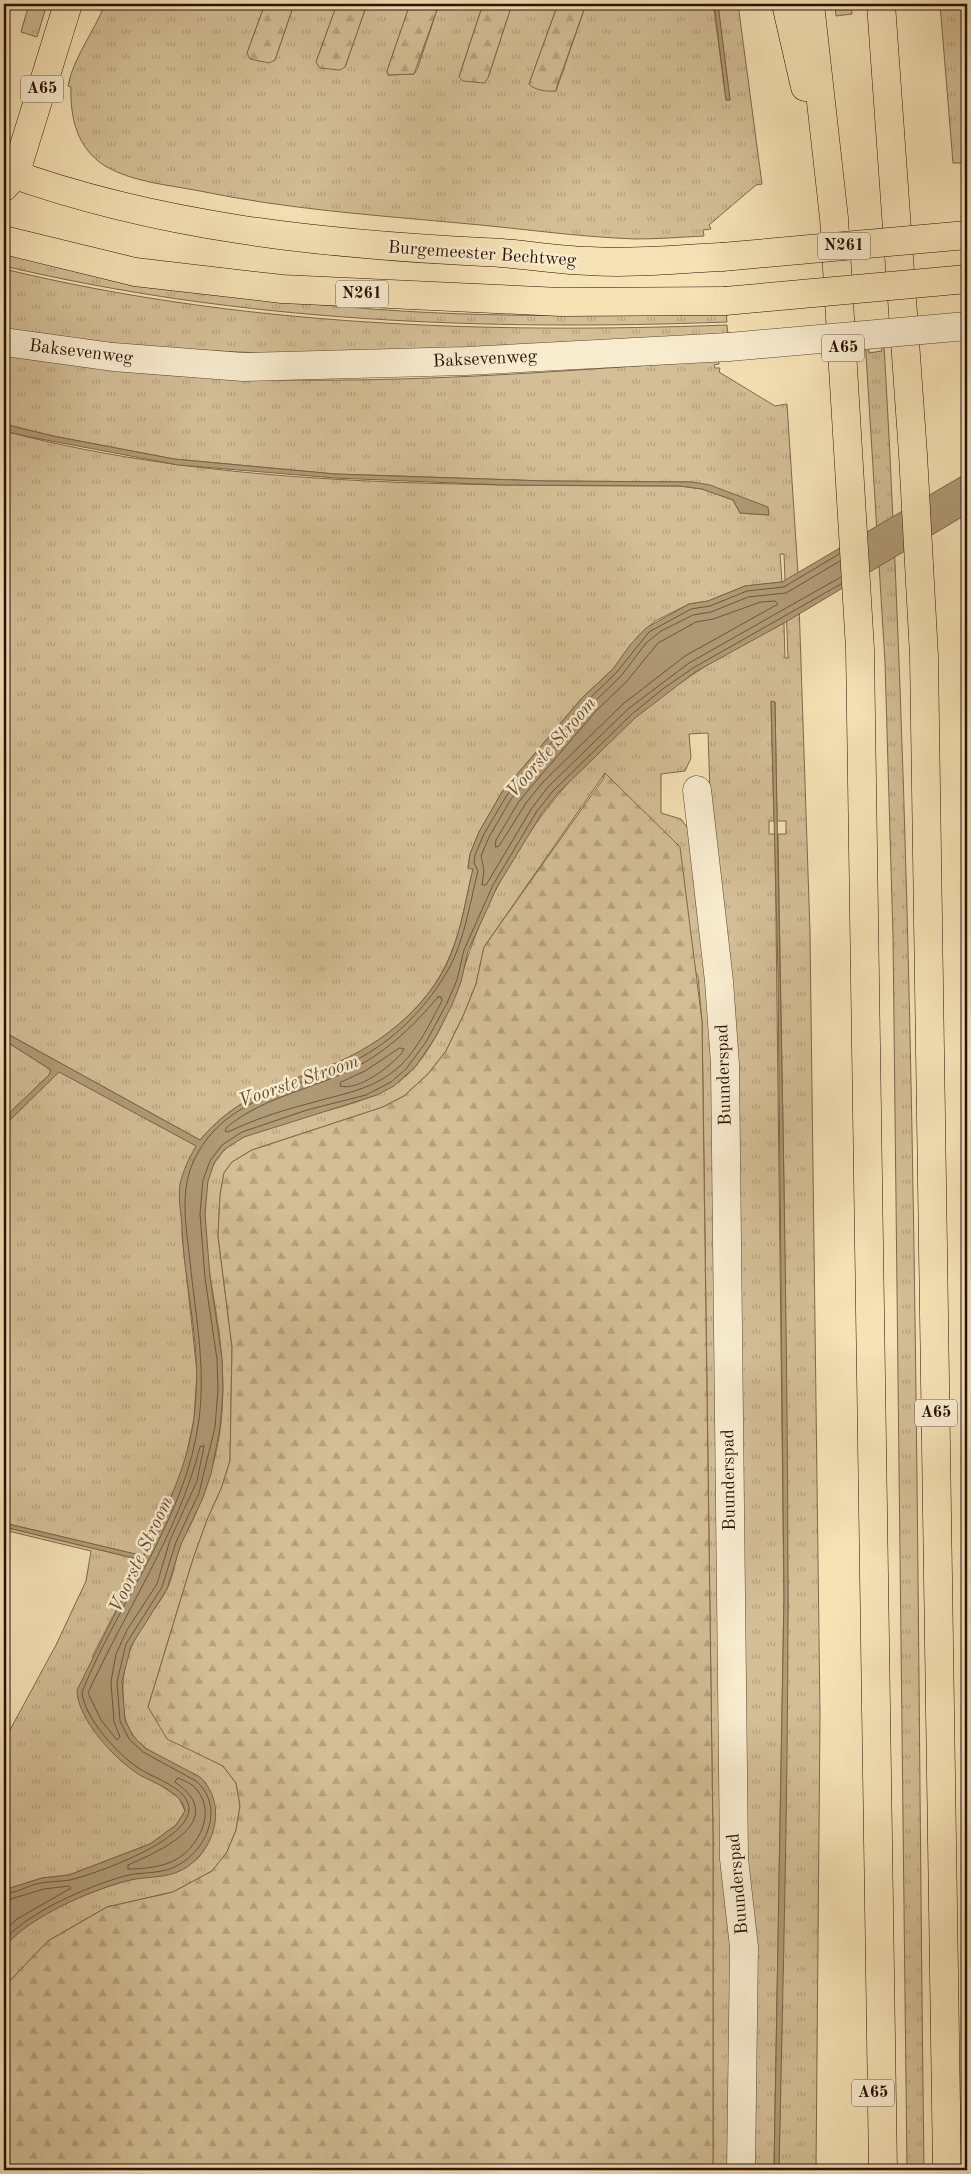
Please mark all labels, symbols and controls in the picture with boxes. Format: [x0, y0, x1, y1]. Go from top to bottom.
road number: A65 [21, 76, 63, 102]
road number: N261 [818, 232, 870, 260]
street label: Burgemeester Bechtweg [387, 238, 577, 270]
road number: N261 [336, 280, 388, 308]
road number: A65 [822, 334, 864, 362]
street label: Baksevenweg [28, 337, 134, 367]
street label: Baksevenweg [432, 347, 538, 371]
water label: Voorste Stroom [503, 694, 601, 802]
street label: Buunderspad [713, 1024, 735, 1126]
water label: Voorste Stroom [236, 1052, 362, 1112]
road number: A65 [915, 1400, 957, 1426]
street label: Buunderspad [719, 1429, 739, 1531]
water label: Voorste Stroom [107, 1494, 177, 1616]
street label: Buunderspad [725, 1832, 751, 1936]
road number: A65 [852, 2080, 894, 2106]

